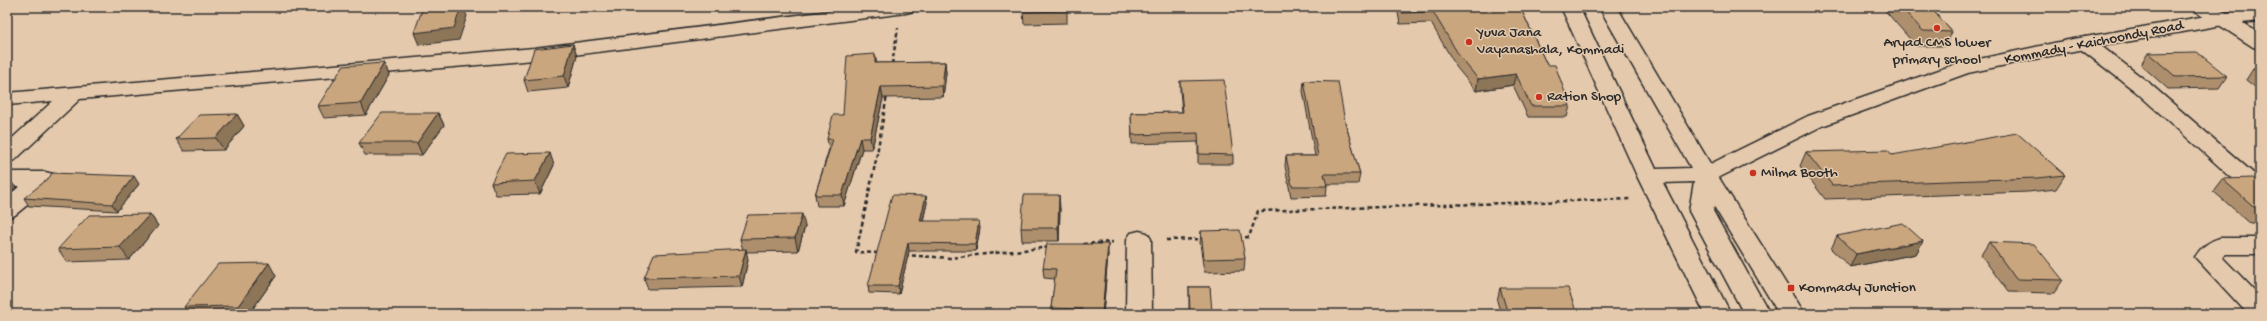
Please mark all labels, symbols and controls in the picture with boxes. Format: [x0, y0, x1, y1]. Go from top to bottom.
street label: Kommady - Kaichoondy Road [2003, 17, 2186, 69]
marker: Aryad CMS lower primary school [1932, 23, 1942, 33]
place label: Yuva Jana Vayanashala, Kommadi [1475, 24, 1624, 59]
place label: Aryad CMS lower primary school [1883, 34, 1992, 69]
marker: Yuva Jana Vayanashala, Kommadi [1464, 37, 1474, 47]
place label: Ration Shop [1547, 88, 1622, 106]
marker: Ration Shop [1534, 92, 1544, 102]
place label: Milma Booth [1761, 164, 1838, 182]
marker: Milma Booth [1748, 168, 1758, 178]
place label: Kommady Junction [1799, 279, 1916, 297]
marker: Kommady Junction [1786, 283, 1796, 293]

